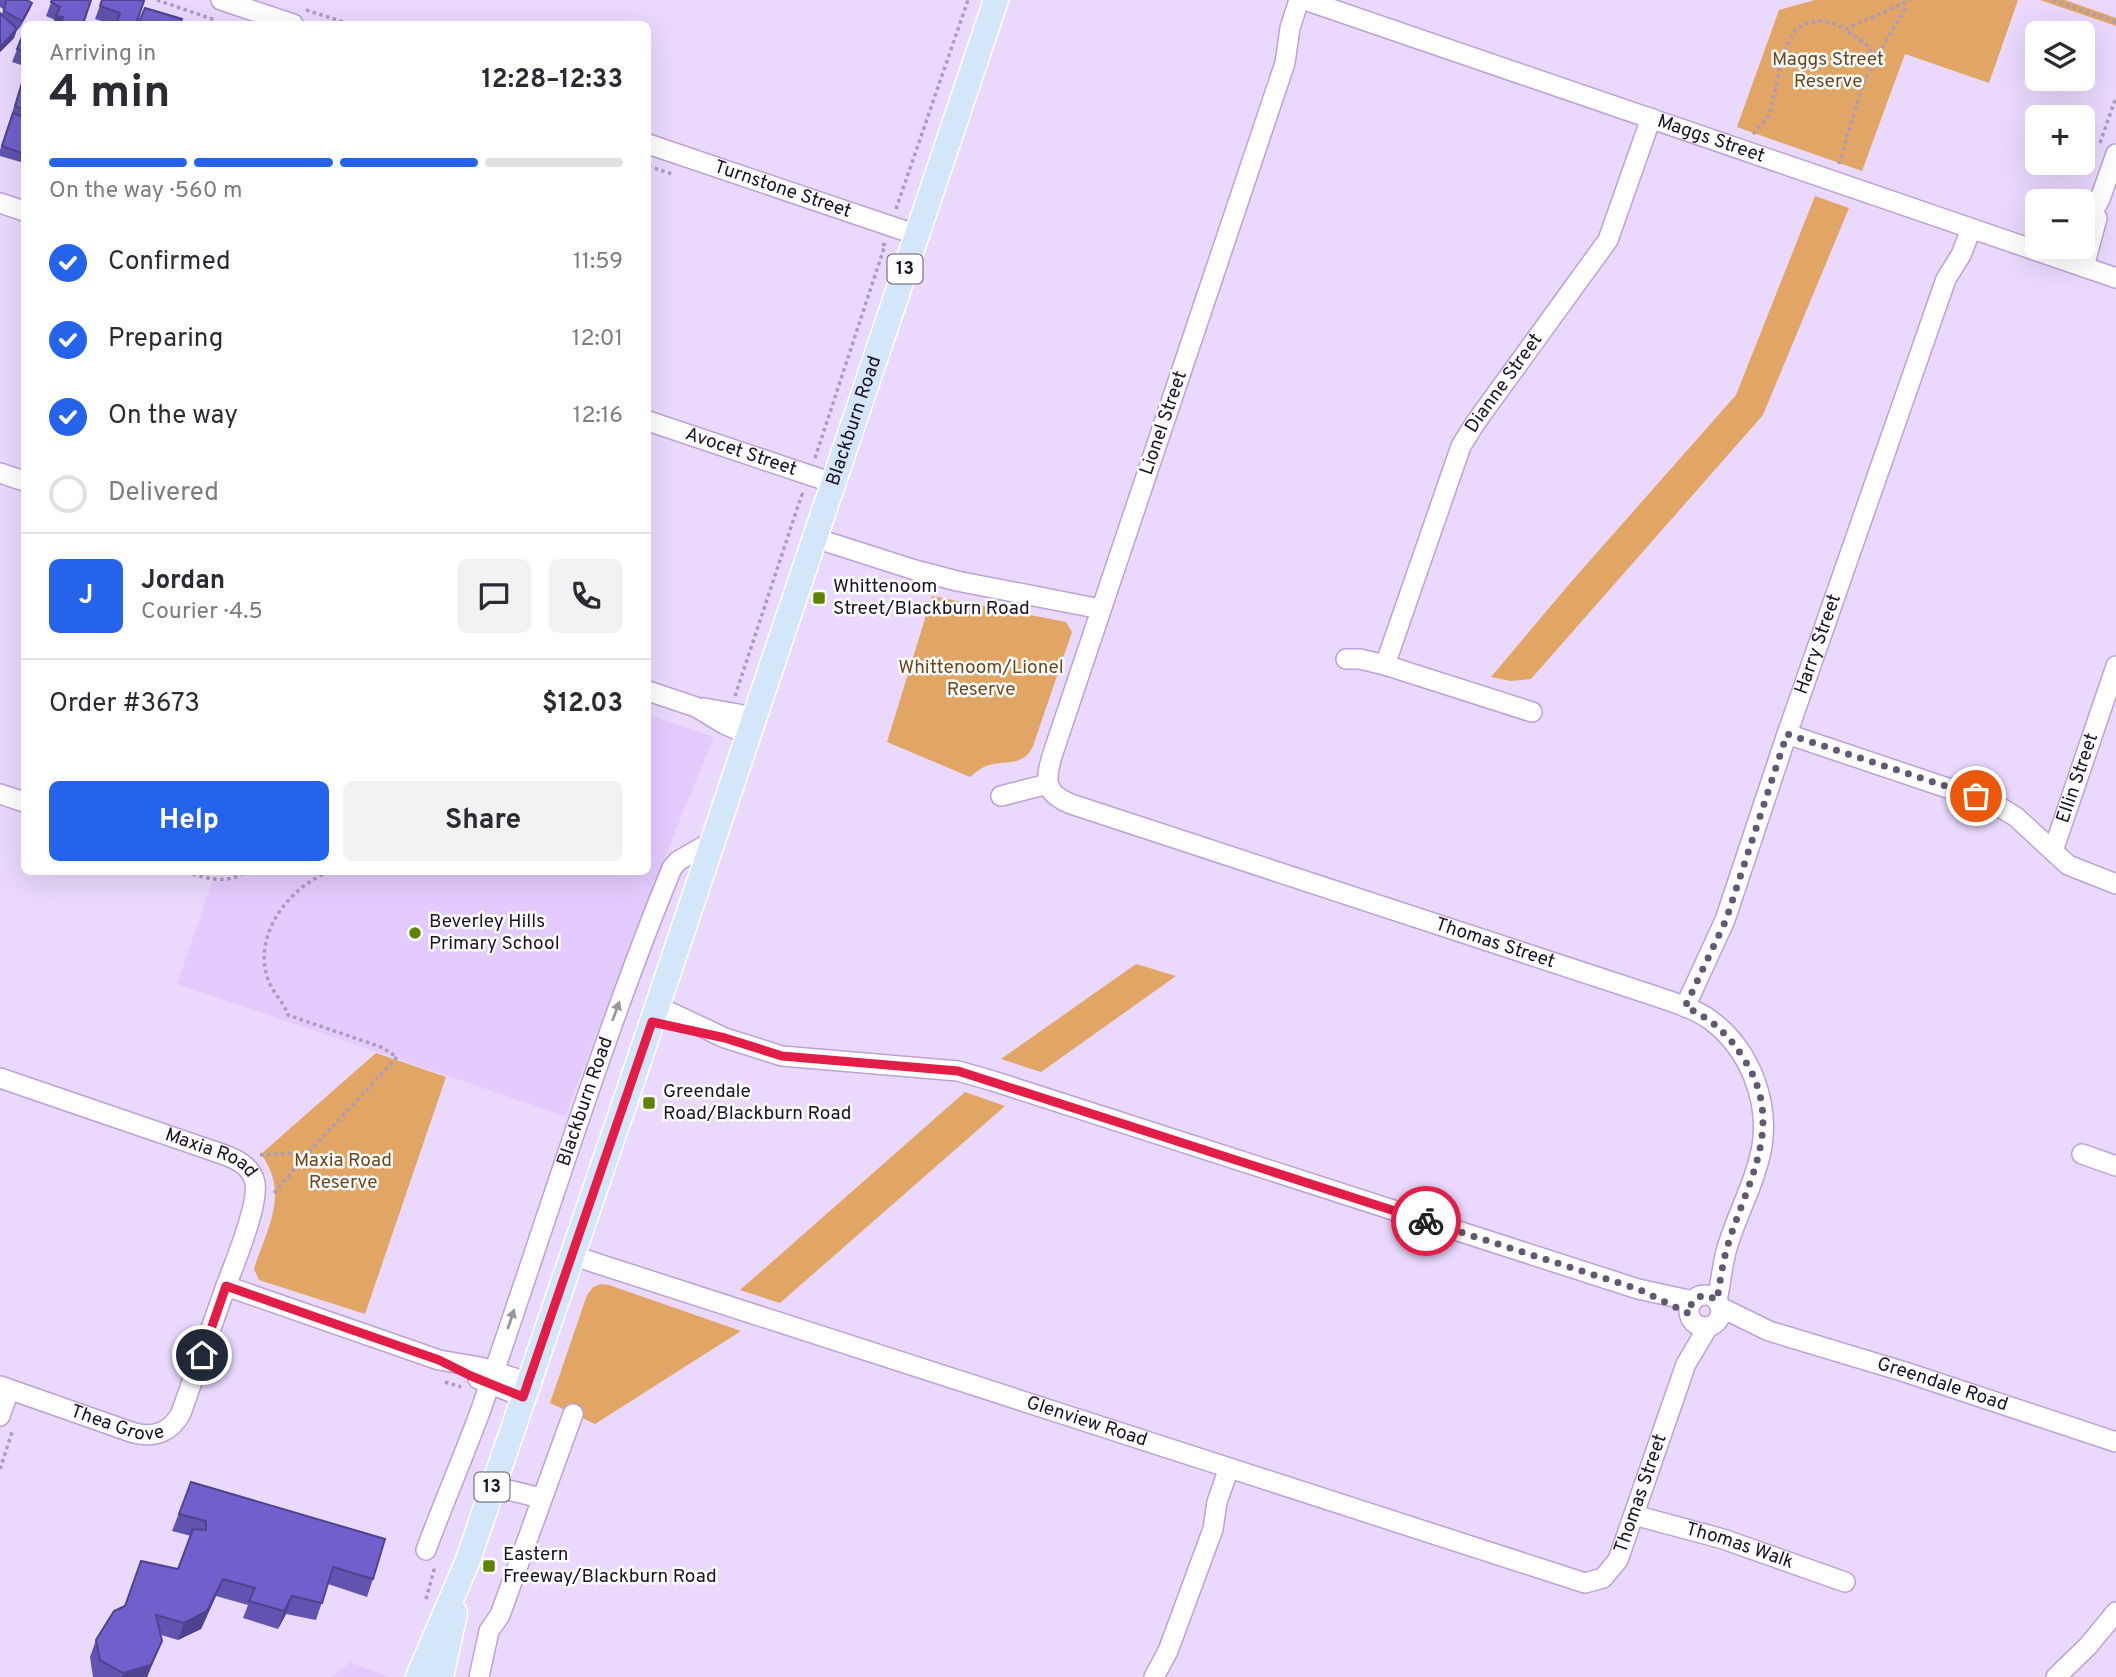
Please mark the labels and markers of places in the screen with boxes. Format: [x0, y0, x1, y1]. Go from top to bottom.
place label: Whittenoom Street/Blackburn Road [833, 575, 1030, 621]
marker: Whittenoom Street/Blackburn Road [811, 590, 827, 606]
pin [1946, 766, 2006, 826]
place label: Beverley Hills Primary School [429, 910, 560, 956]
marker: Beverley Hills Primary School [407, 925, 423, 941]
place label: Greendale Road/Blackburn Road [663, 1080, 851, 1126]
marker: Greendale Road/Blackburn Road [641, 1095, 657, 1111]
pin [172, 1325, 232, 1385]
place label: Eastern Freeway/Blackburn Road [503, 1543, 717, 1589]
marker: Eastern Freeway/Blackburn Road [481, 1558, 497, 1574]

